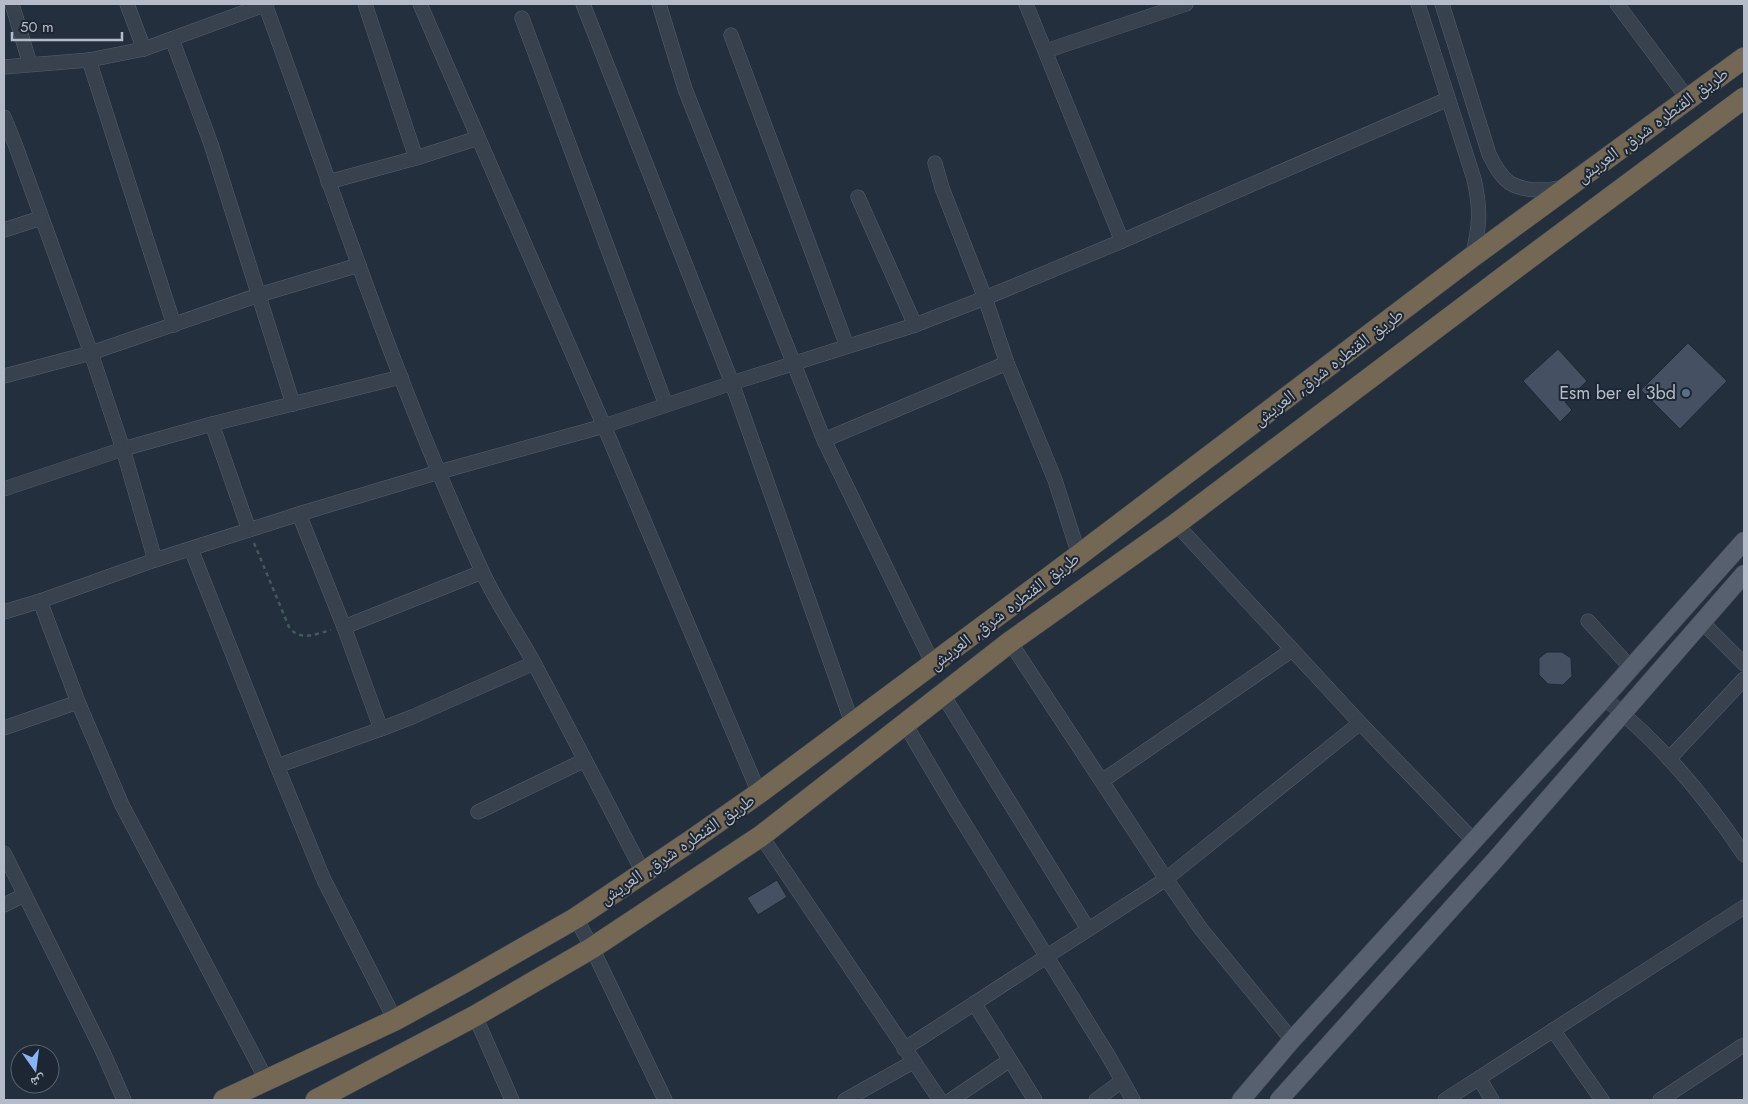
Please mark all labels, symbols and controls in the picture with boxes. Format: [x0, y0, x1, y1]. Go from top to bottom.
scale bar [12, 10, 122, 42]
text: 50 m [20, 16, 54, 38]
street label: طريق القنطره شرق, العريش [1570, 61, 1734, 189]
street label: طريق القنطره شرق, العريش [1247, 302, 1409, 432]
place label: Esm ber el 3bd [1559, 380, 1676, 406]
marker: Esm ber el 3bd [1680, 387, 1692, 399]
street label: طريق القنطره شرق, العريش [923, 546, 1085, 676]
street label: طريق القنطره شرق, العريش [594, 787, 760, 911]
north arrow [10, 1044, 60, 1094]
text: ش [28, 1070, 48, 1093]

